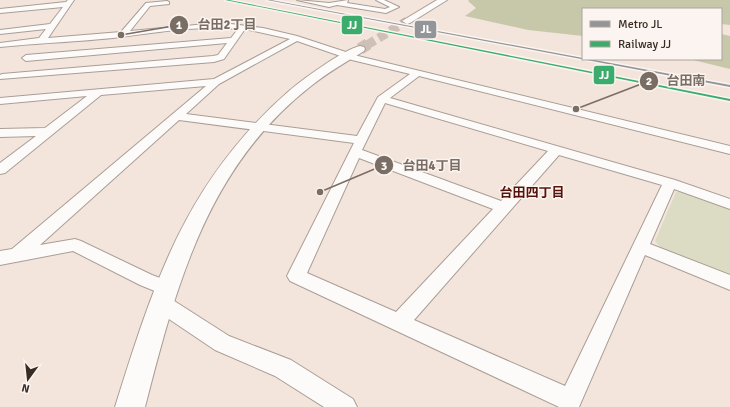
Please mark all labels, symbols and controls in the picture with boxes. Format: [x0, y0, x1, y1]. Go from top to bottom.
legend [582, 8, 722, 60]
callout: 台田2丁目 [169, 12, 264, 37]
line badge: JJ [341, 15, 363, 35]
text: 台田2丁目 [197, 17, 257, 33]
text: Metro JL [618, 17, 663, 32]
text: 1 [176, 18, 183, 33]
text: JJ [347, 19, 357, 32]
line badge: JL [414, 20, 437, 39]
text: JL [421, 23, 432, 36]
text: Railway JJ [618, 37, 671, 52]
line badge: JJ [593, 65, 615, 85]
callout: 台田南 [639, 68, 714, 93]
text: JJ [599, 69, 609, 82]
text: 台田南 [666, 73, 706, 89]
text: 2 [646, 74, 652, 89]
callout: 台田4丁目 [374, 153, 469, 178]
text: 台田4丁目 [402, 158, 462, 174]
text: 3 [381, 159, 387, 174]
district label: 台田四丁目 [499, 185, 565, 201]
north arrow [8, 359, 48, 399]
text: N [20, 381, 31, 395]

